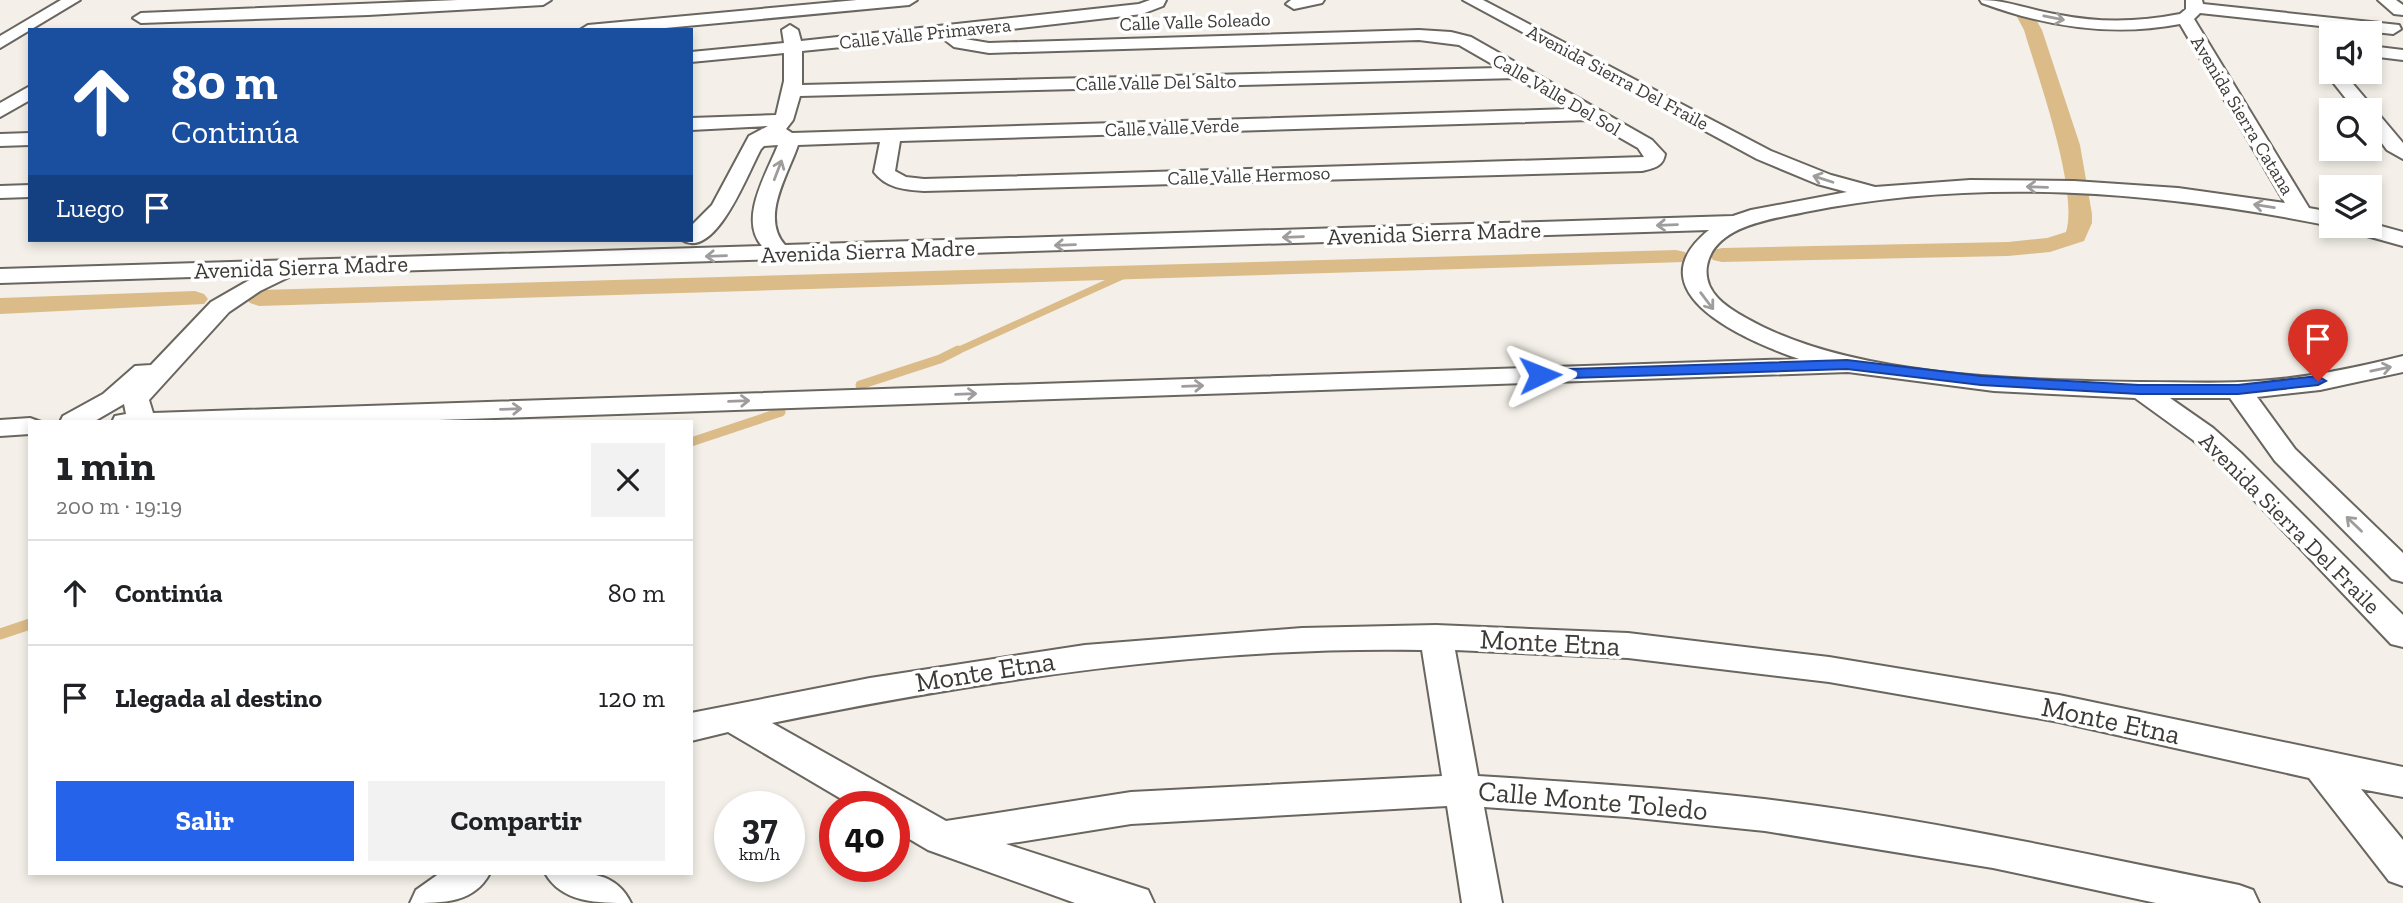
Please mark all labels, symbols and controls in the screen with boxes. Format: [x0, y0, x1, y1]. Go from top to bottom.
street label: Calle Valle Soleado [1119, 7, 1271, 36]
one-way arrow [2042, 12, 2065, 25]
street label: Calle Valle Primavera [838, 13, 1012, 54]
street label: Avenida Sierra Del Fraile [1523, 20, 1713, 135]
map controls [2319, 21, 2382, 238]
button: sound [2319, 21, 2382, 84]
street label: Avenida Sierra Catana [2186, 32, 2299, 199]
street label: Calle Valle Del Sol [1488, 48, 1625, 140]
text: 80 m [171, 53, 278, 112]
icon: ahead [56, 56, 147, 147]
street label: Calle Valle Del Salto [1075, 70, 1237, 95]
button: search [2319, 98, 2382, 161]
text: Continúa [171, 113, 299, 151]
street label: Calle Valle Verde [1104, 114, 1240, 141]
one-way arrow [772, 160, 785, 182]
street label: Calle Valle Hermoso [1167, 161, 1331, 190]
one-way arrow [1813, 172, 1835, 185]
button: layers [2319, 175, 2382, 238]
one-way arrow [2026, 181, 2049, 194]
icon: arrive [138, 189, 176, 227]
text: Luego [56, 192, 124, 224]
one-way arrow [2253, 199, 2276, 212]
street label: Avenida Sierra Madre [1327, 215, 1541, 251]
one-way arrow [1656, 218, 1679, 232]
one-way arrow [1282, 231, 1305, 244]
street label: Avenida Sierra Madre [761, 233, 975, 269]
one-way arrow [1054, 238, 1077, 251]
street label: Avenida Sierra Madre [194, 249, 408, 285]
one-way arrow [704, 249, 727, 262]
one-way arrow [1699, 291, 1714, 310]
pin [2288, 309, 2348, 381]
icon: arrive [2299, 320, 2337, 358]
position arrow [1503, 338, 1577, 412]
one-way arrow [2369, 362, 2392, 376]
one-way arrow [1182, 380, 1205, 393]
one-way arrow [954, 387, 977, 400]
one-way arrow [727, 395, 750, 408]
one-way arrow [499, 402, 522, 415]
street label: Avenida Sierra Del Fraile [2193, 426, 2387, 620]
text: 1 min [56, 440, 155, 491]
button: close [591, 443, 665, 517]
text: 200 m · 19:19 [56, 492, 182, 520]
one-way arrow [2345, 516, 2362, 533]
icon: ahead [56, 574, 94, 612]
text: Continúa [115, 577, 223, 609]
text: 80 m [608, 577, 665, 609]
street label: Monte Etna [1479, 622, 1622, 663]
street label: Monte Etna [913, 644, 1058, 699]
icon: arrive [56, 679, 94, 717]
text: Llegada al destino [115, 682, 322, 714]
text: 120 m [598, 682, 665, 714]
street label: Monte Etna [2039, 690, 2184, 751]
street label: Calle Monte Toledo [1477, 774, 1709, 827]
button: Salir [56, 781, 354, 861]
button: Compartir [368, 781, 665, 861]
speed limit sign: 40 [819, 791, 910, 882]
text: 37 [742, 806, 777, 848]
text: km/h [739, 843, 780, 865]

